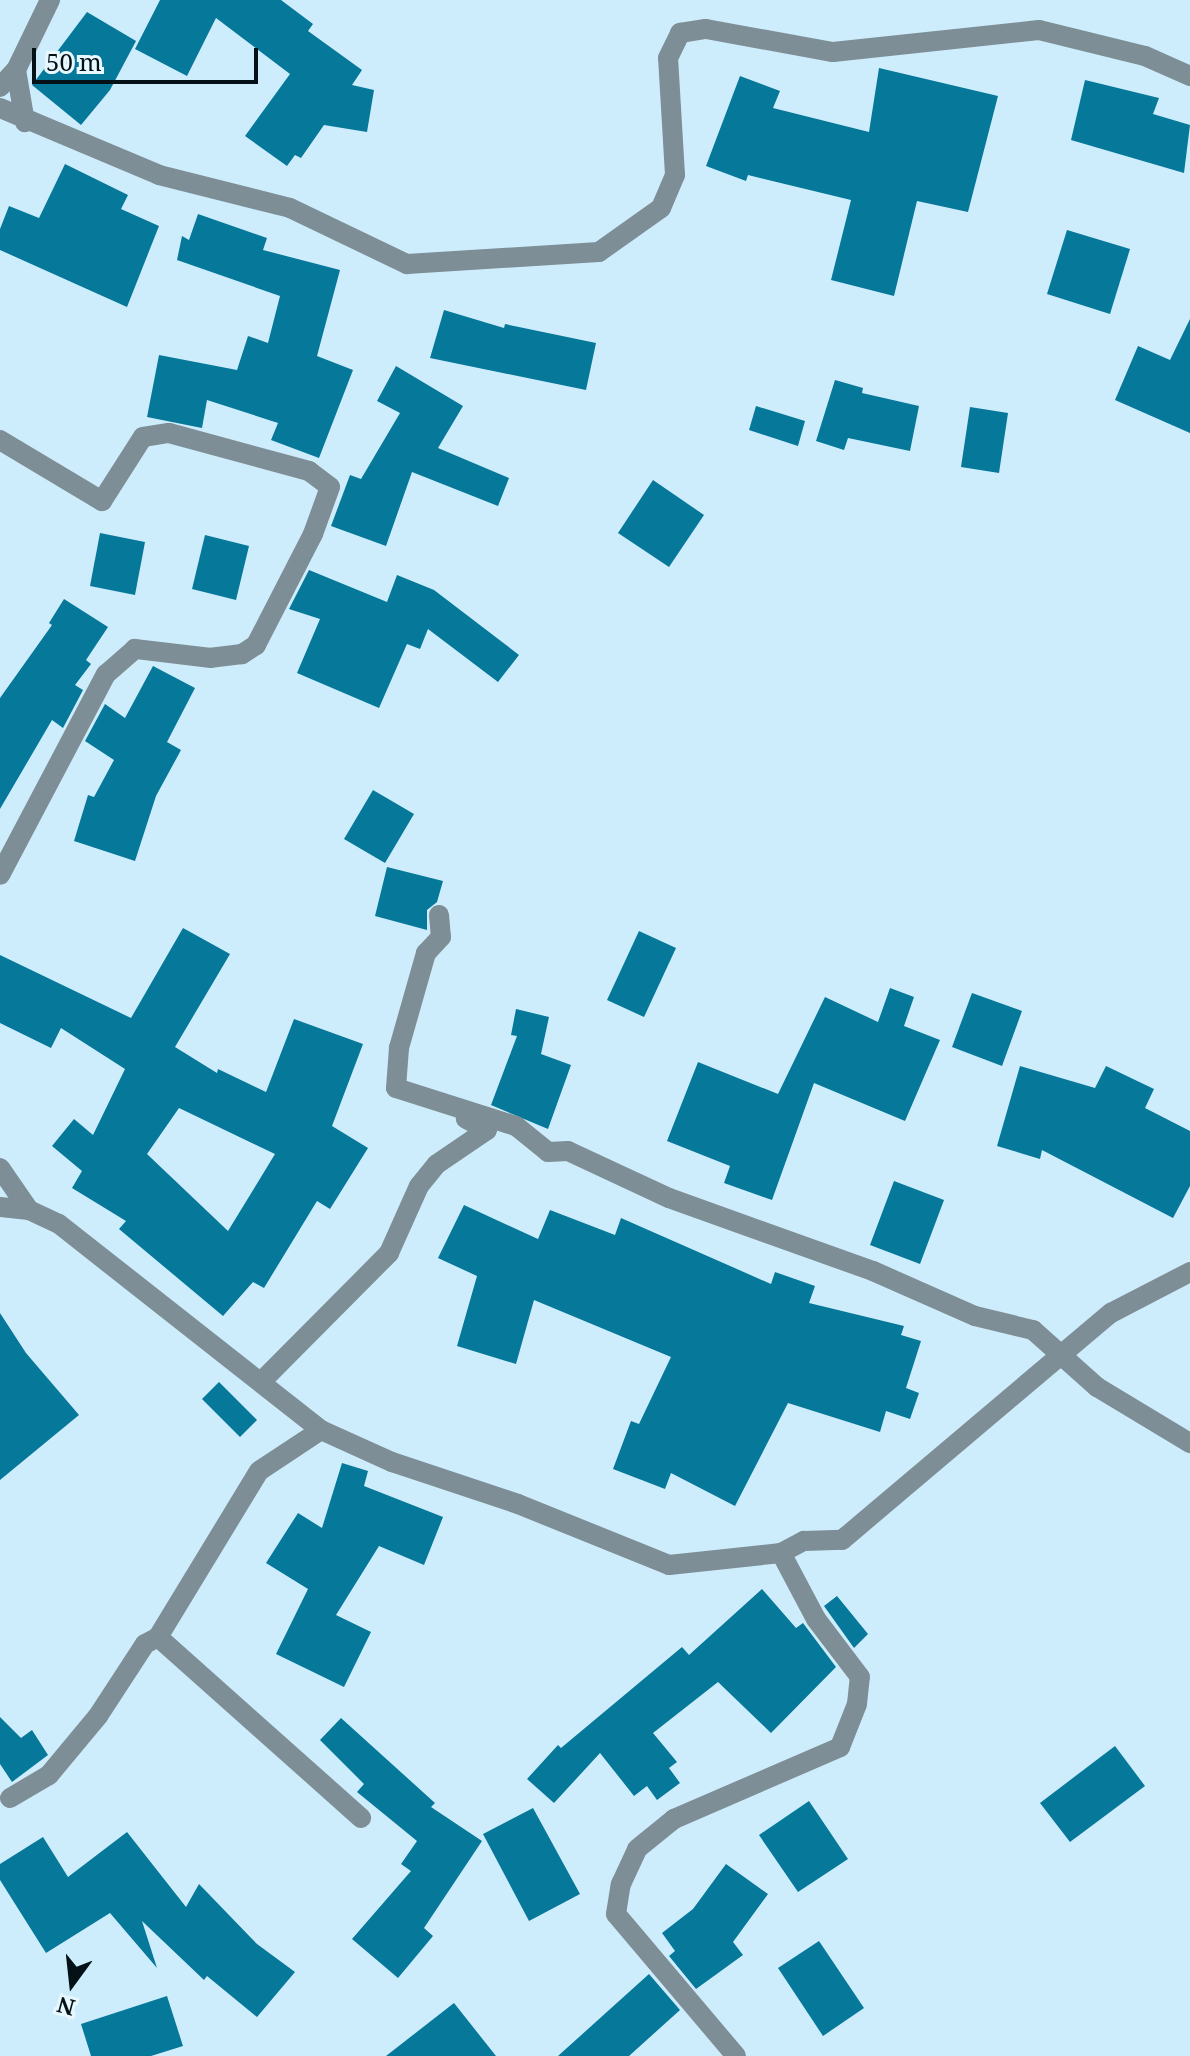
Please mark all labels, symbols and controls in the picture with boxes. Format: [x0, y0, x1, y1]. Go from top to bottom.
scale bar [36, 32, 262, 82]
text: 50 m [46, 45, 102, 78]
north arrow [32, 1944, 112, 2024]
text: N [54, 1990, 78, 2024]

